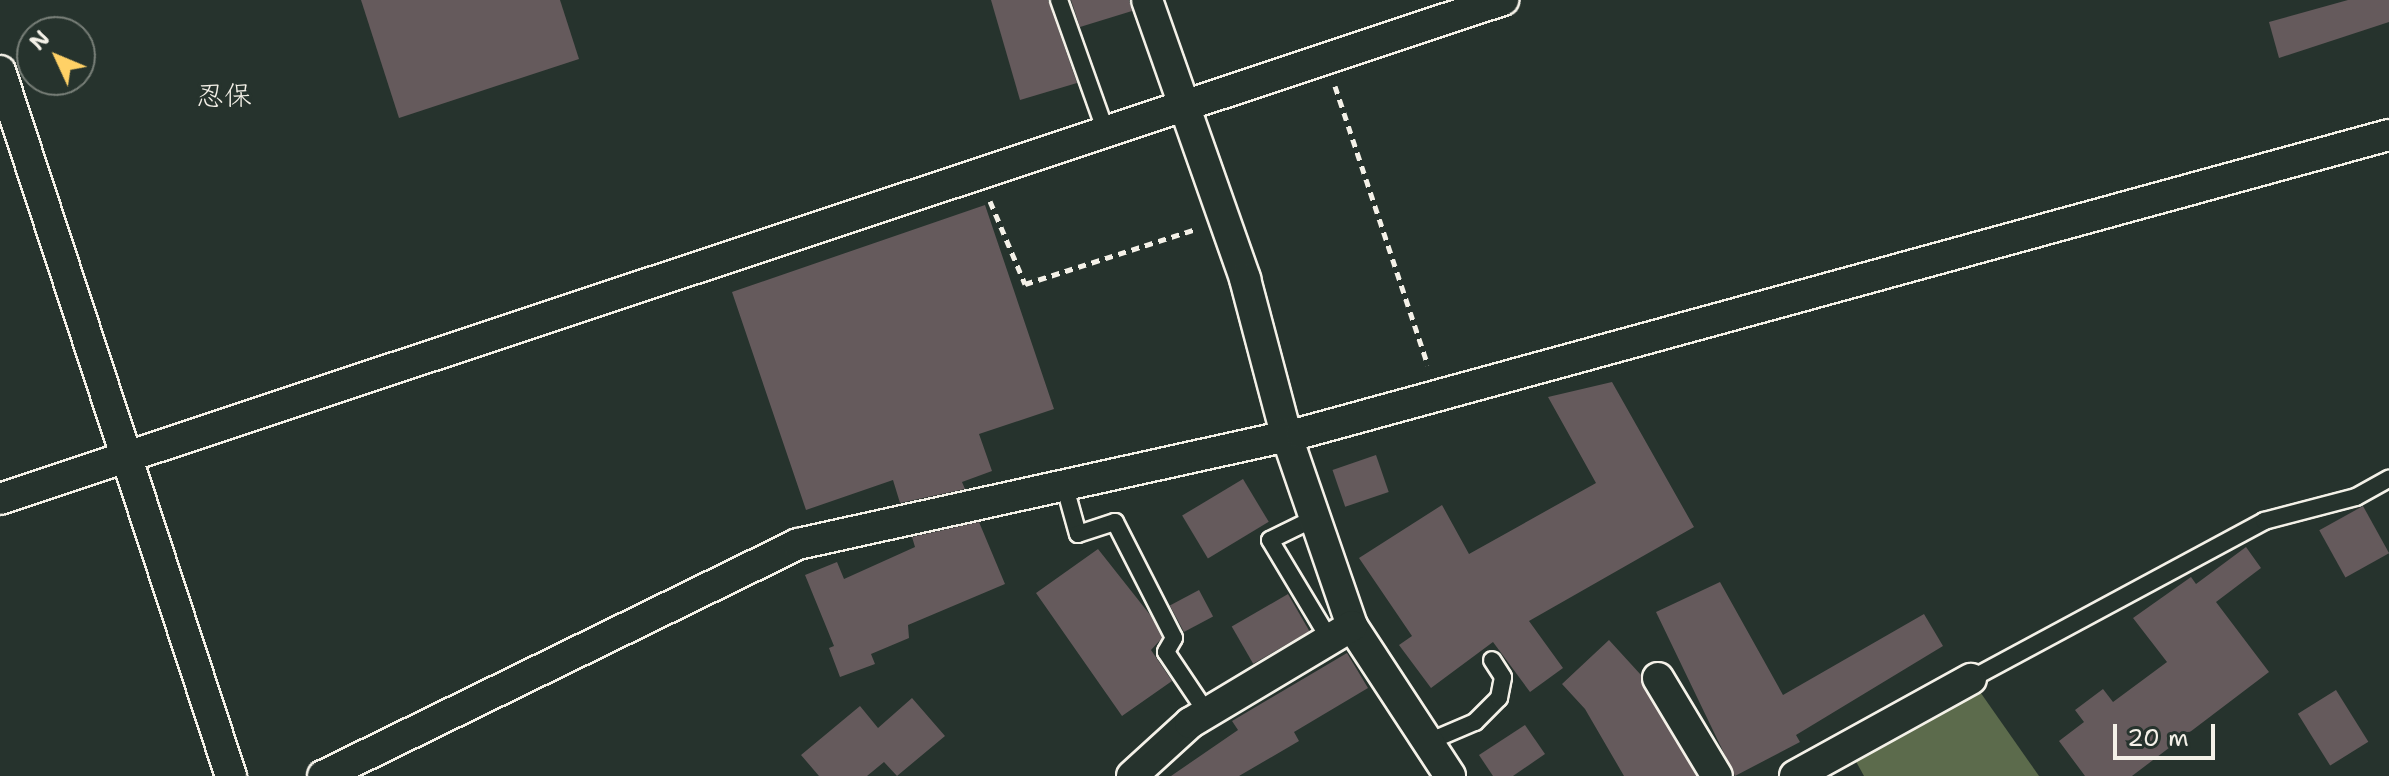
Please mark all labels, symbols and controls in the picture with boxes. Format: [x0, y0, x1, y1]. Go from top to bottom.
north arrow [16, 16, 96, 96]
text: N [23, 24, 56, 57]
district label: 忍保 [196, 78, 252, 112]
scale bar [2117, 708, 2219, 758]
text: 20 m [2127, 722, 2189, 754]

